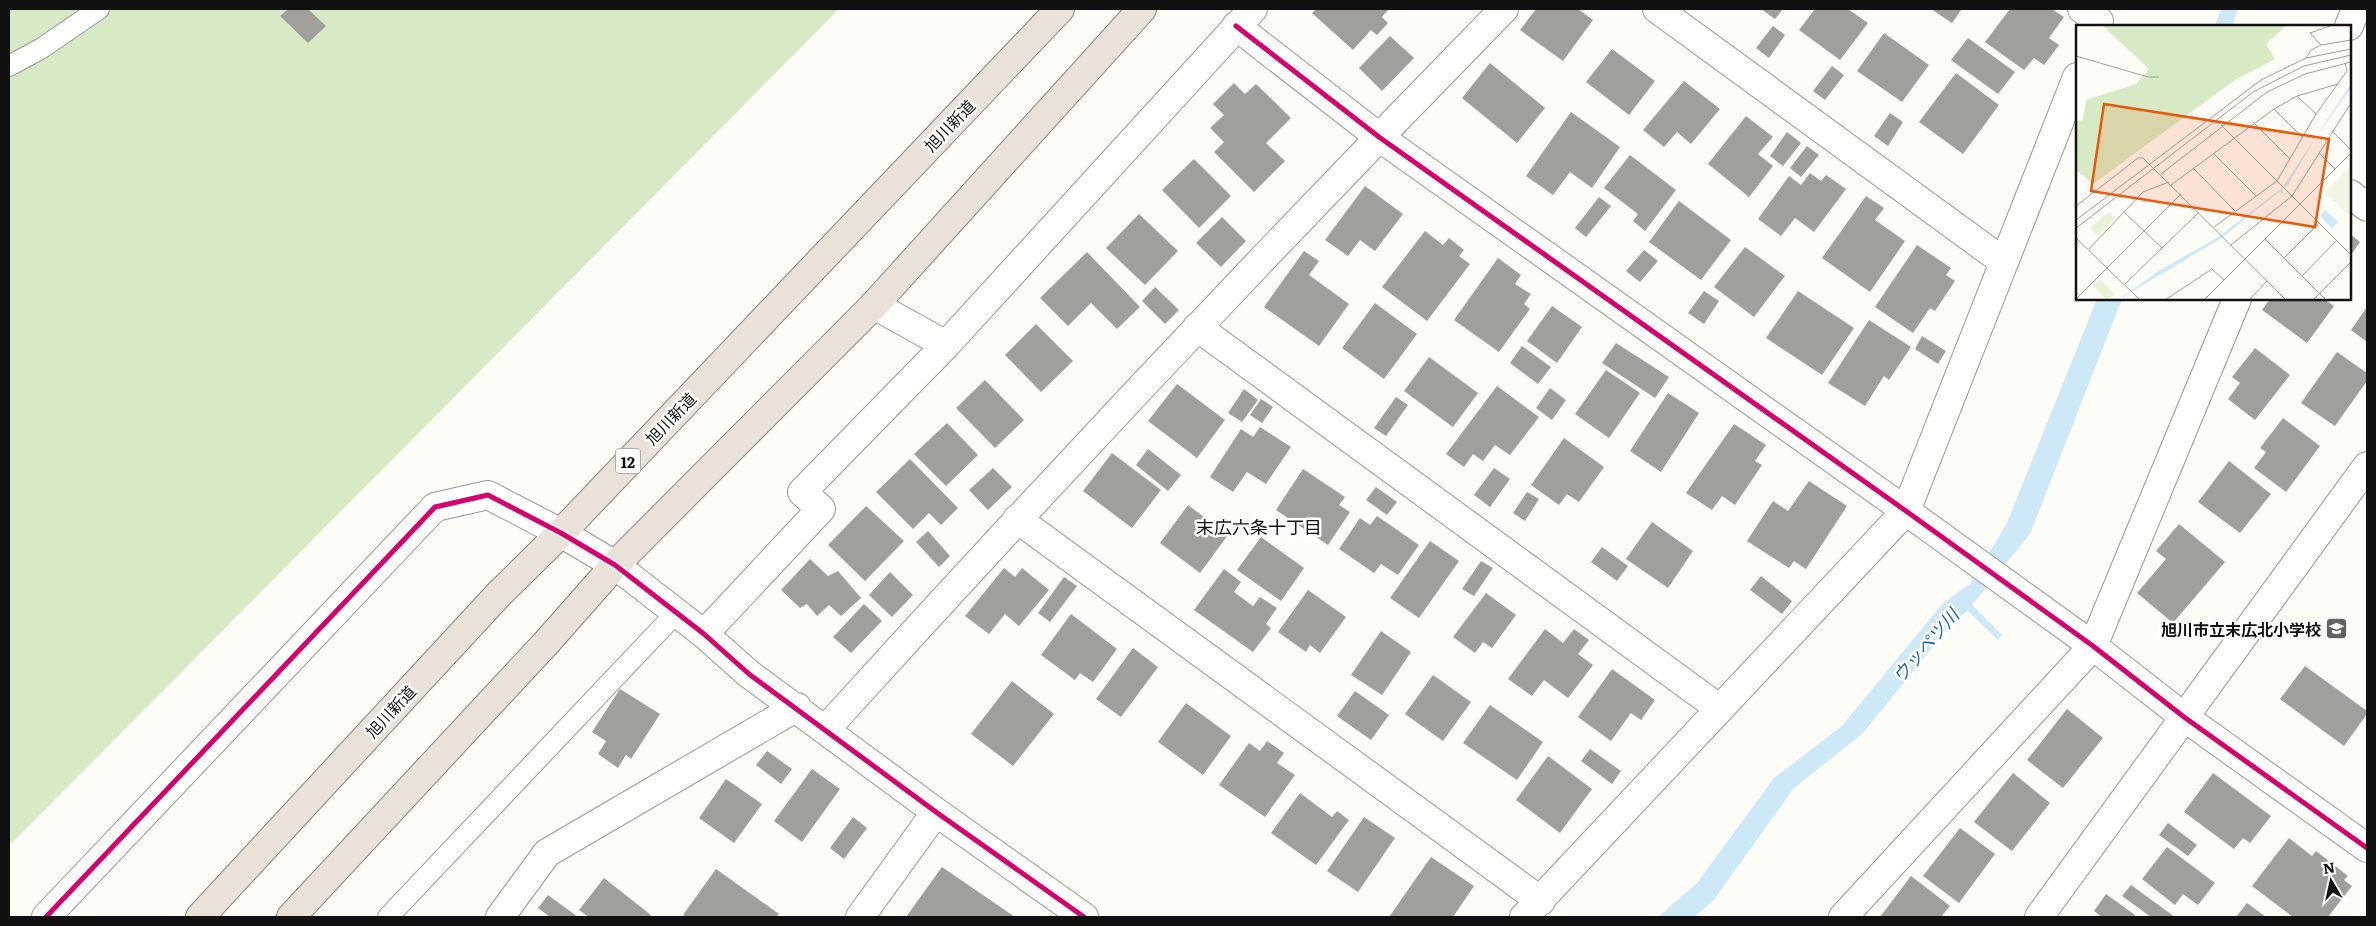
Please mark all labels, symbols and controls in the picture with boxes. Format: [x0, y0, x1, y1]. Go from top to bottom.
inset map [2076, 25, 2351, 300]
street label: 旭川新道 [918, 94, 980, 156]
street label: 旭川新道 [639, 387, 701, 449]
road number: 12 [616, 448, 640, 474]
district label: 末広六条十丁目 [1196, 513, 1322, 540]
water label: ウッペツ川 [1885, 601, 1966, 688]
place label: 旭川市立末広北小学校 [2161, 617, 2321, 641]
school or university icon: 旭川市立末広北小学校 [2325, 617, 2349, 641]
street label: 旭川新道 [359, 679, 421, 743]
north arrow [2306, 856, 2356, 906]
text: N [2321, 856, 2336, 878]

